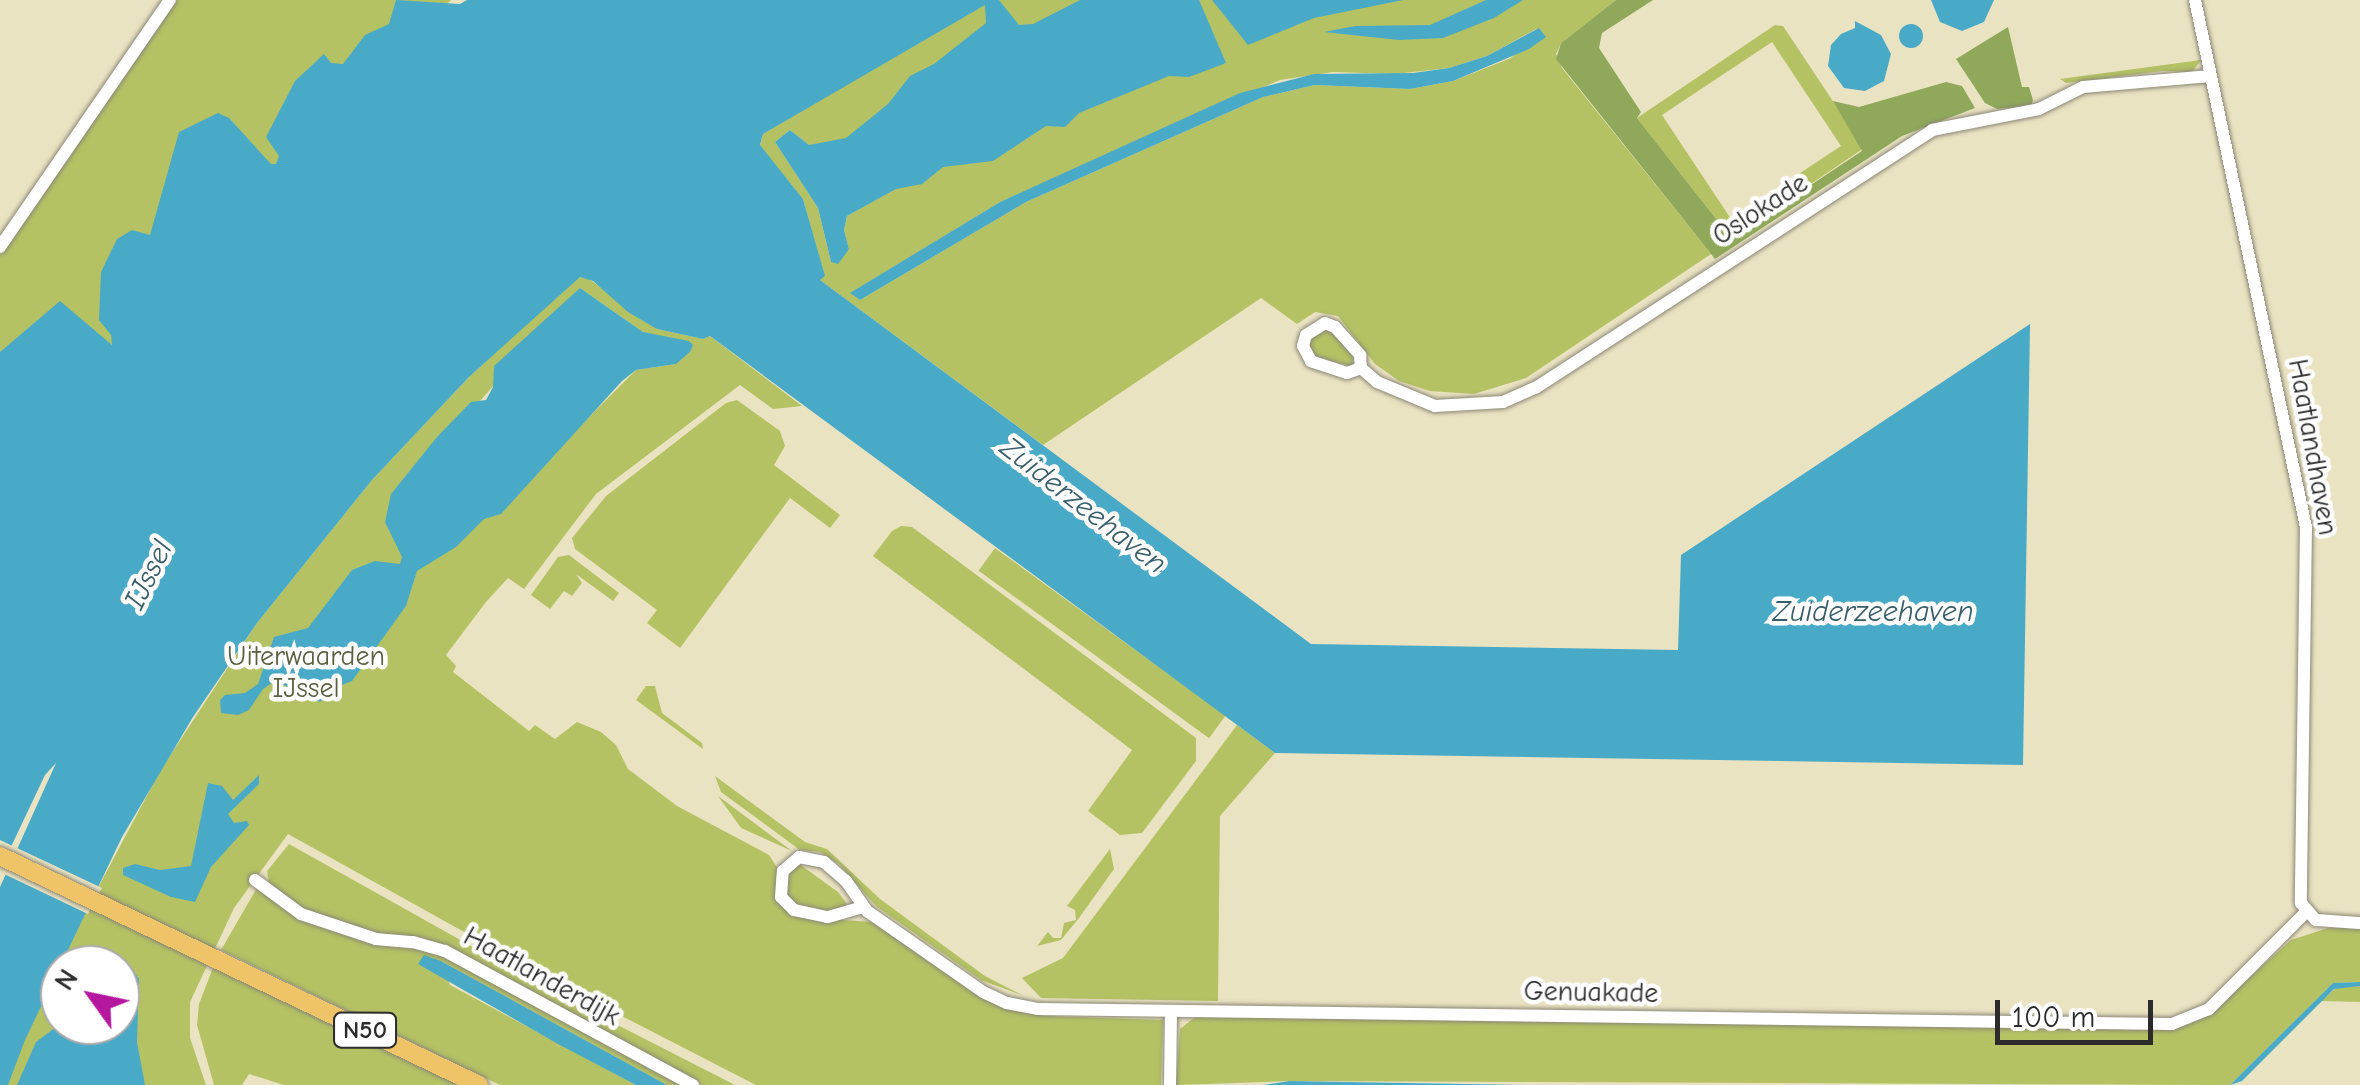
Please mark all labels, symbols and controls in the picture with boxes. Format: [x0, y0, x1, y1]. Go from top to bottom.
street label: Oslokade [1706, 166, 1814, 252]
street label: Haatlandhaven [2281, 356, 2345, 538]
water label: Zuiderzeehaven [993, 430, 1173, 582]
water label: IJssel [117, 535, 181, 615]
water label: Zuiderzeehaven [1772, 594, 1974, 630]
park label: Uiterwaarden IJssel [227, 639, 385, 705]
street label: Haatlanderdijk [458, 919, 626, 1033]
north arrow [40, 945, 140, 1045]
text: N [48, 963, 85, 996]
street label: Genuakade [1523, 974, 1659, 1010]
scale bar [2000, 980, 2158, 1042]
text: 100 m [2012, 1000, 2095, 1035]
road number: N50 [332, 1010, 398, 1050]

